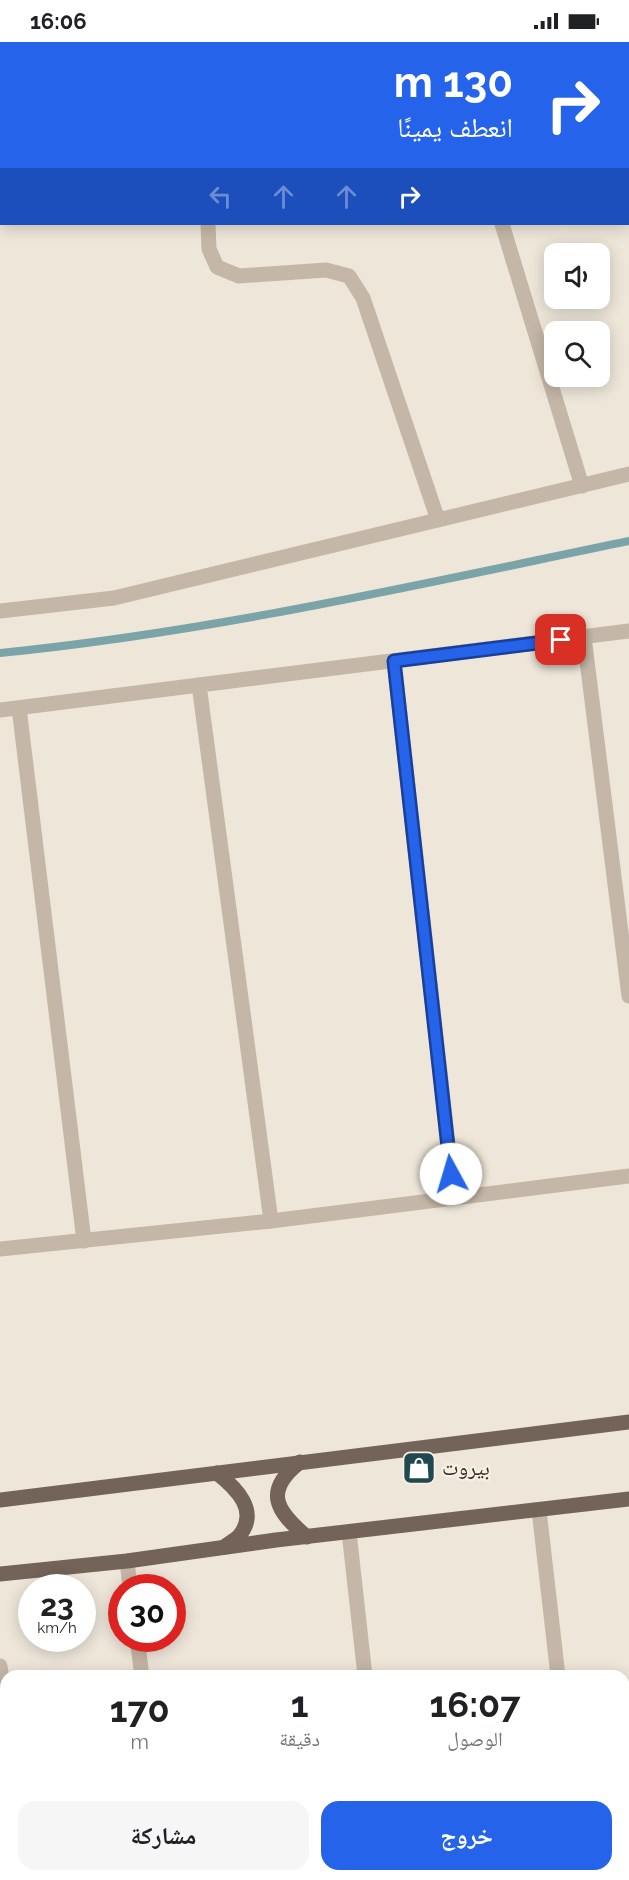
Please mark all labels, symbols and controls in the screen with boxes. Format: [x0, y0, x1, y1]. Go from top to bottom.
text: 16:06 [30, 8, 87, 34]
text: 130 m [394, 58, 513, 107]
icon: right [534, 66, 612, 144]
text: انعطف يمينًا [397, 112, 513, 143]
icon: left [204, 180, 237, 213]
icon: ahead [267, 180, 300, 213]
icon: ahead [330, 180, 363, 213]
icon: right [393, 180, 426, 213]
map controls [544, 243, 610, 387]
button: sound [544, 243, 610, 309]
button: search [544, 321, 610, 387]
pin [535, 614, 586, 665]
icon: arrive [544, 623, 577, 656]
position arrow [419, 1142, 483, 1206]
shop icon: بيروت [401, 1450, 437, 1486]
place label: بيروت [442, 1455, 490, 1480]
speed limit sign: 30 [108, 1574, 186, 1652]
text: 23 [40, 1588, 74, 1623]
text: km/h [37, 1619, 77, 1637]
text: 1 [291, 1683, 309, 1725]
text: 16:07 [430, 1683, 520, 1725]
text: 170 [110, 1688, 170, 1730]
text: دقيقة [279, 1727, 320, 1751]
text: الوصول [447, 1727, 503, 1751]
text: m [130, 1730, 149, 1754]
button: مشاركة [18, 1801, 309, 1870]
button: خروج [321, 1801, 612, 1870]

